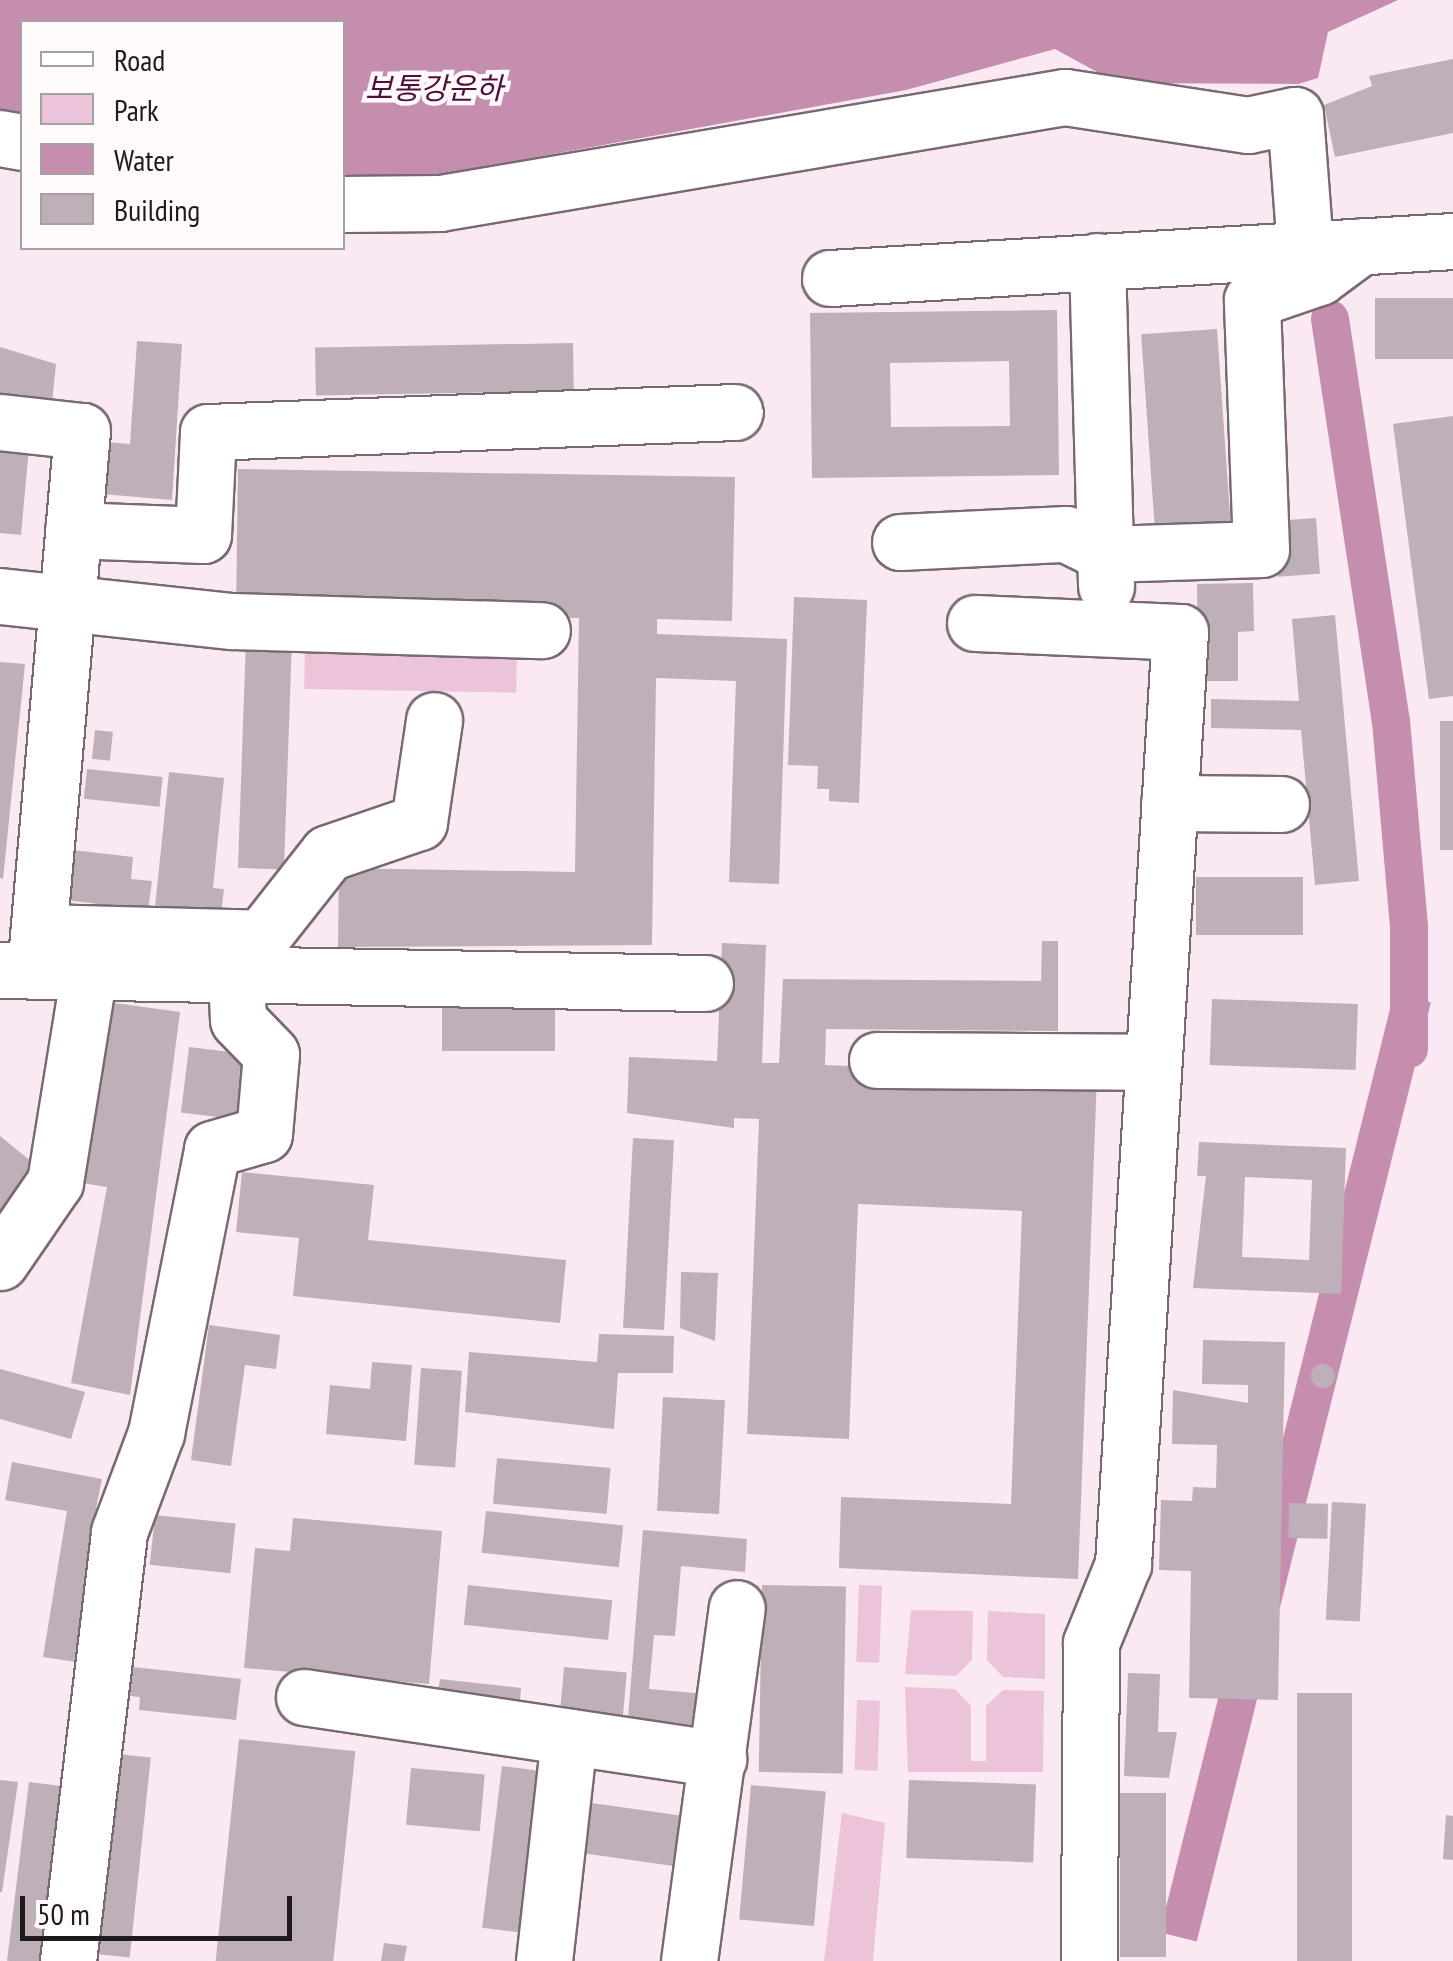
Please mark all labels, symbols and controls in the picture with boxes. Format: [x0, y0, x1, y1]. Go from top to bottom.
legend [20, 20, 345, 250]
text: Road [114, 40, 165, 79]
water label: 보통강운하 [365, 70, 503, 106]
text: Park [114, 90, 159, 129]
text: Water [114, 140, 174, 179]
text: Building [114, 190, 200, 229]
scale bar [25, 1876, 298, 1938]
text: 50 m [37, 1894, 90, 1933]

